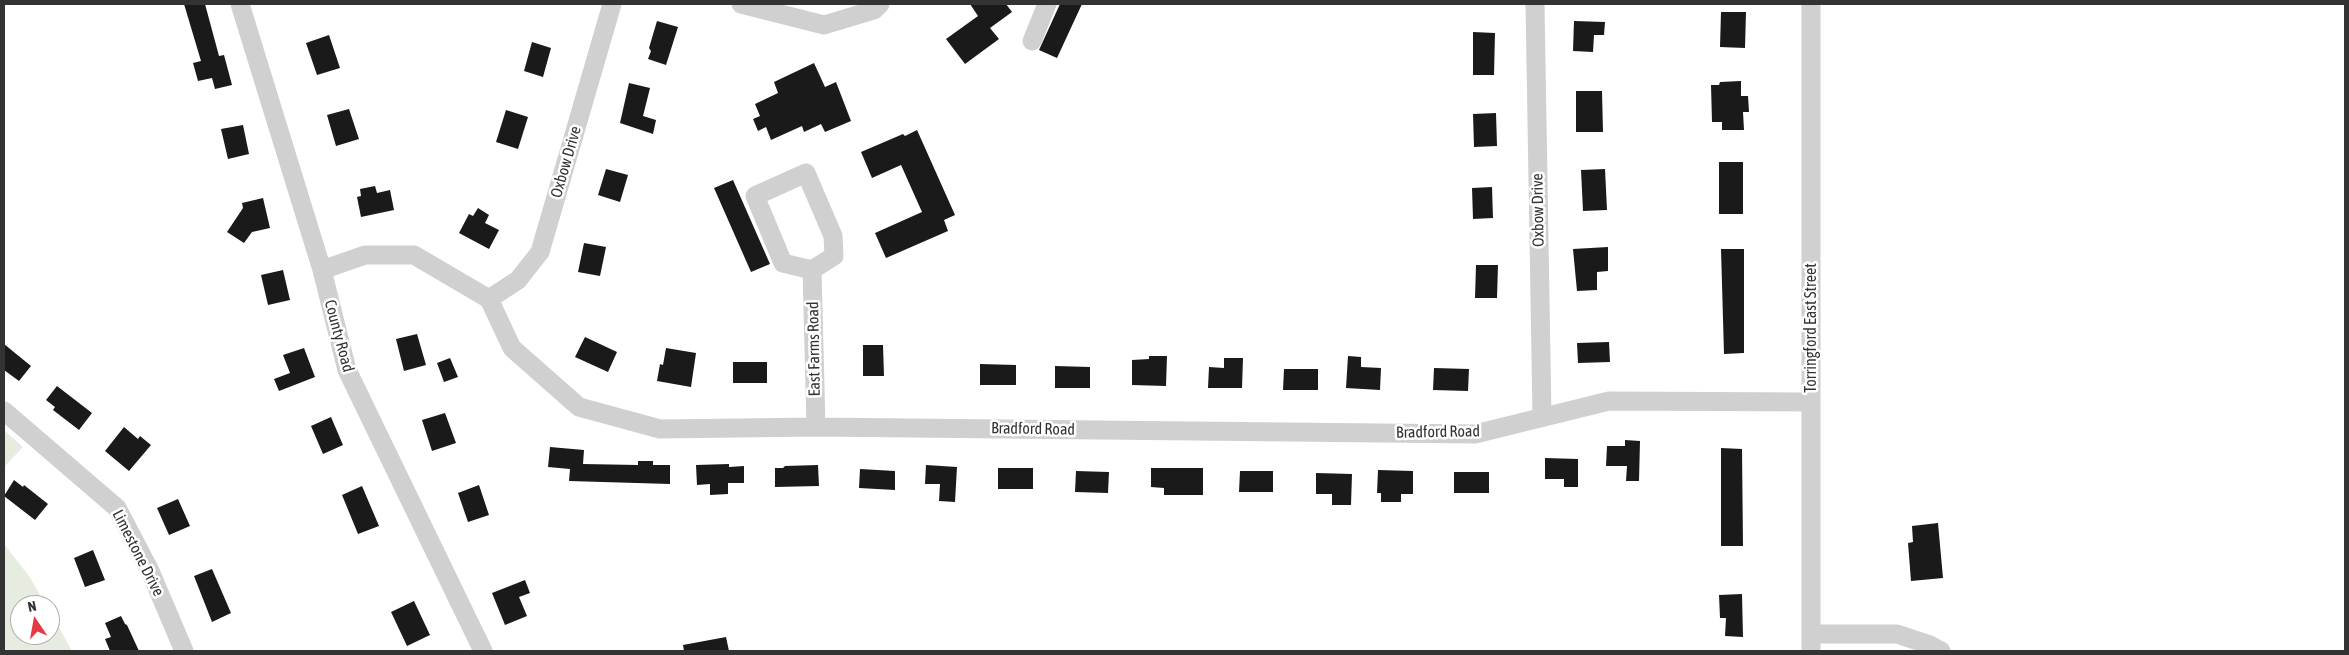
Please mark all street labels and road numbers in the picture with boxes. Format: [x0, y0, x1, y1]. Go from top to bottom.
street label: Oxbow Drive [547, 124, 585, 200]
street label: Oxbow Drive [1528, 173, 1548, 247]
street label: Torringford East Street [1801, 263, 1821, 393]
street label: County Road [320, 298, 358, 374]
street label: East Farms Road [804, 301, 824, 397]
street label: Bradford Road [991, 419, 1075, 439]
street label: Bradford Road [1396, 422, 1480, 442]
street label: Limestone Drive [108, 507, 168, 599]

